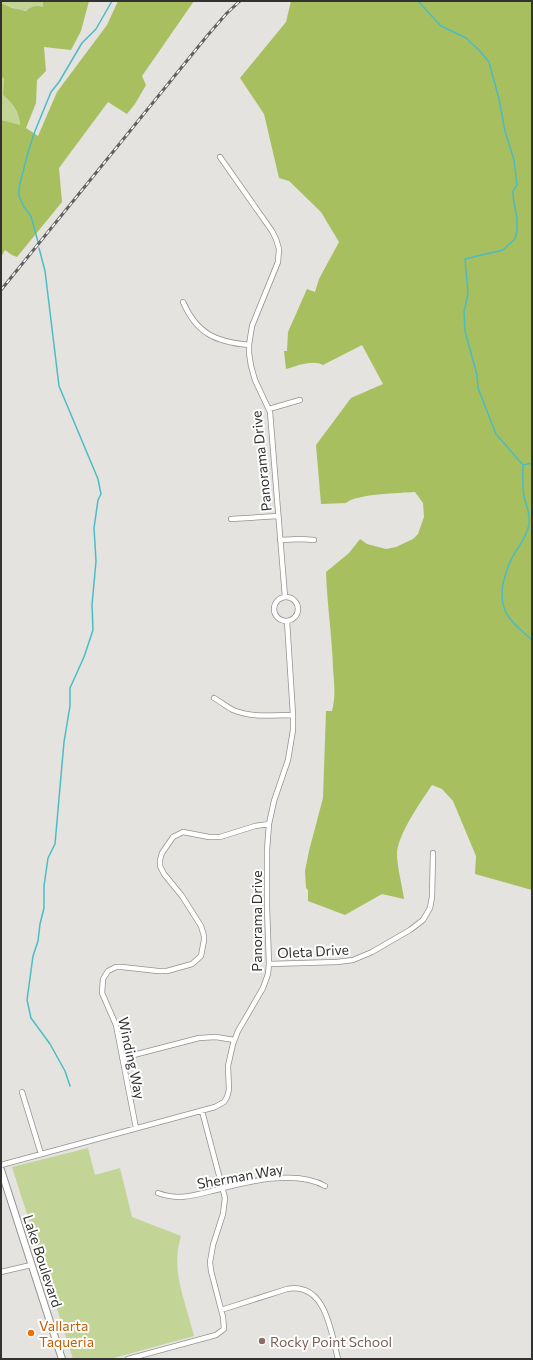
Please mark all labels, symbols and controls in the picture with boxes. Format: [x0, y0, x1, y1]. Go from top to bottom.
street label: Panorama Drive [247, 410, 275, 512]
street label: Panorama Drive [248, 870, 265, 972]
street label: Oleta Drive [277, 941, 349, 961]
street label: Winding Way [115, 1015, 149, 1101]
street label: Sherman Way [195, 1160, 285, 1192]
street label: Lake Boulevard [20, 1212, 66, 1310]
place label: Vallarta Taqueria [39, 1317, 94, 1350]
marker: Vallarta Taqueria [26, 1328, 36, 1338]
place label: Rocky Point School [270, 1333, 392, 1350]
marker: Rocky Point School [257, 1336, 267, 1346]

